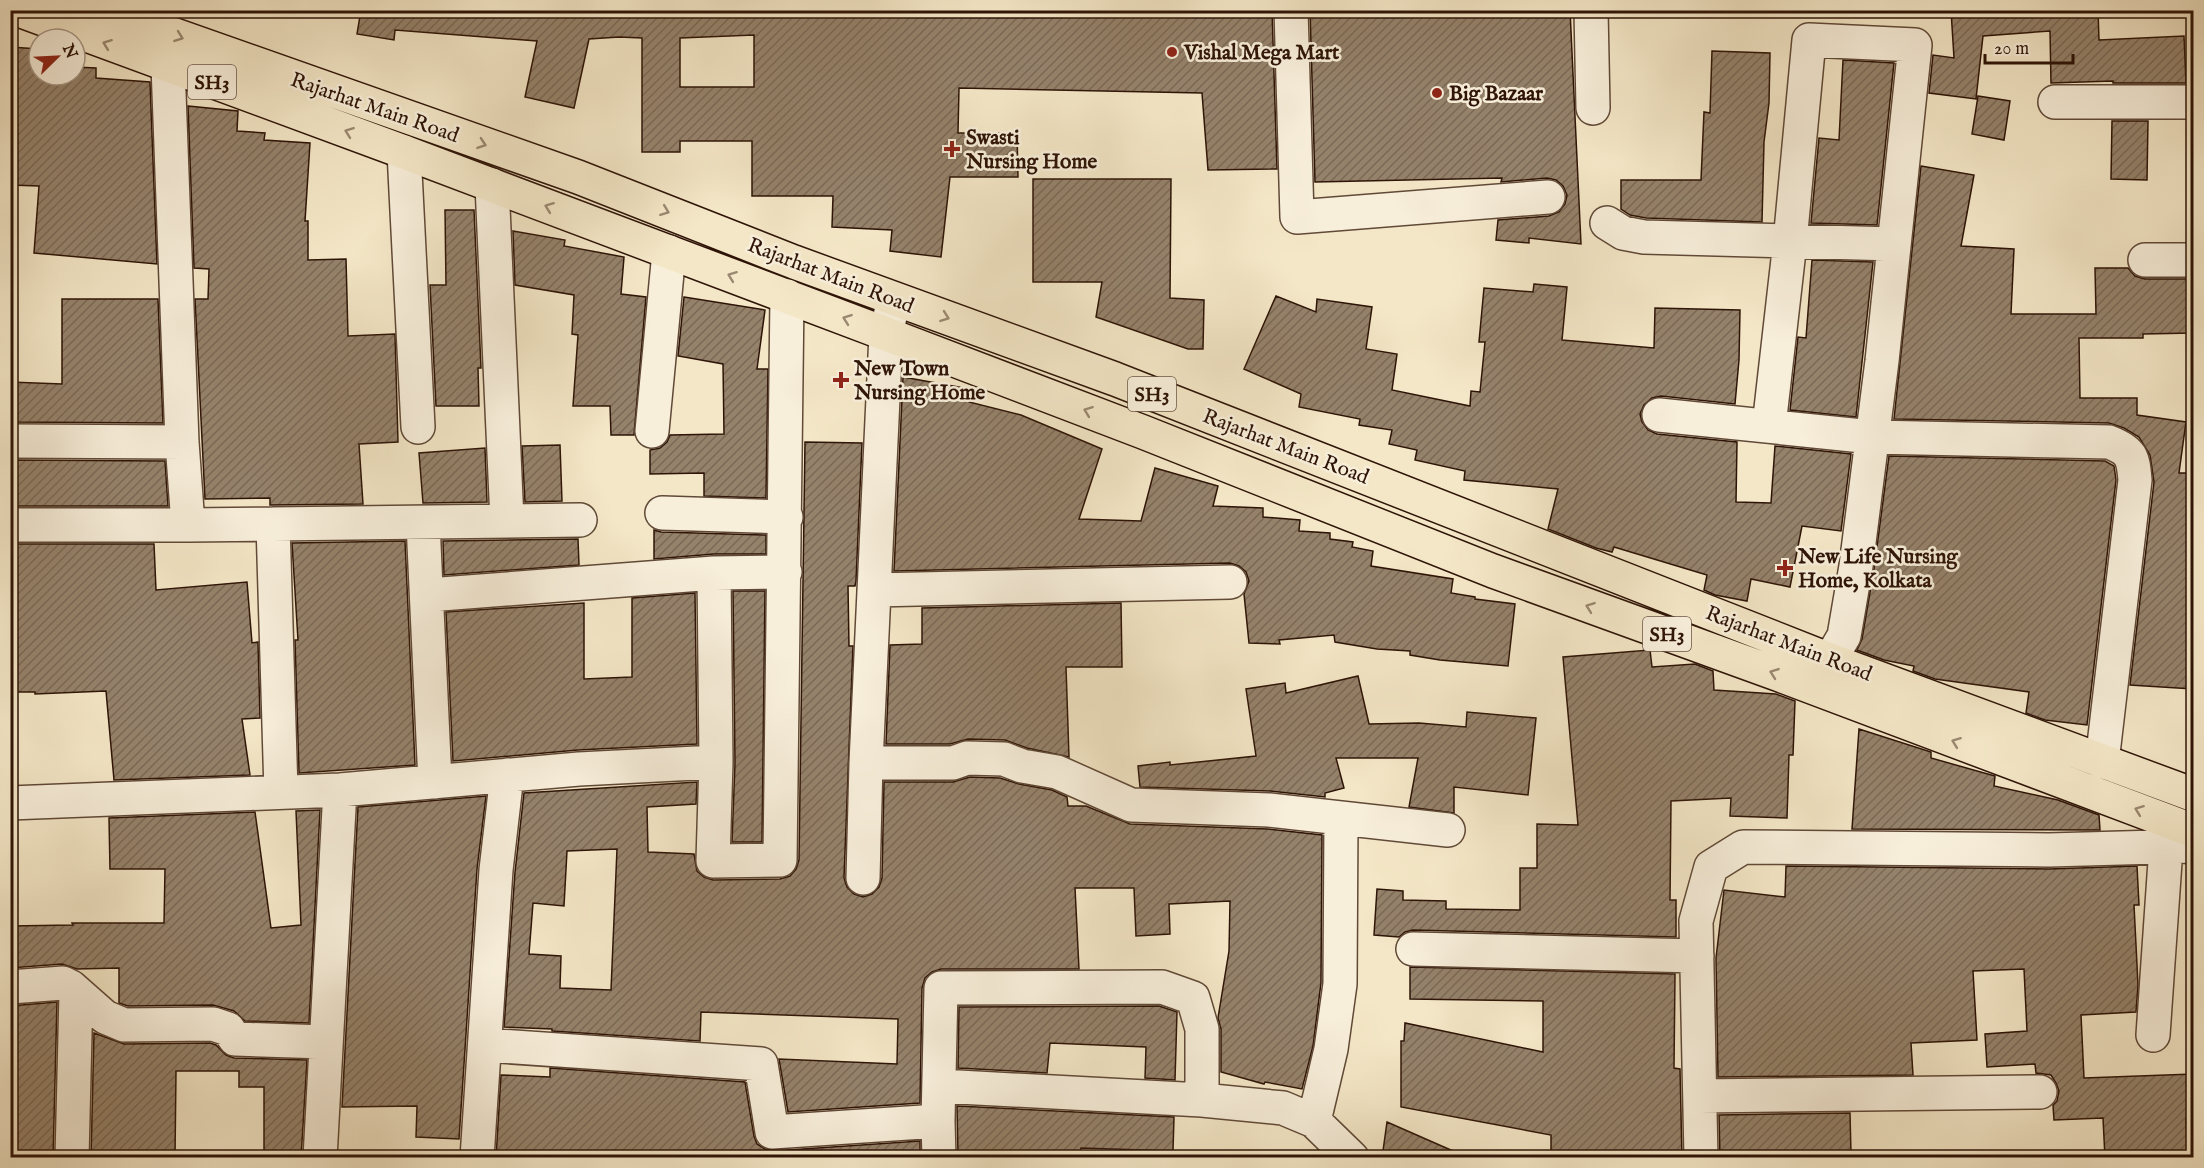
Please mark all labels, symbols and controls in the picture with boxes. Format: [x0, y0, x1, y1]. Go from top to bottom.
north arrow [27, 27, 87, 87]
scale bar [1985, 27, 2074, 65]
one-way arrow [173, 30, 184, 43]
one-way arrow [102, 38, 113, 51]
text: 20 m [1994, 38, 2029, 61]
text: N [57, 40, 81, 62]
place label: Vishal Mega Mart [1183, 40, 1340, 67]
marker: Vishal Mega Mart [1165, 45, 1179, 59]
road number: SH3 [188, 65, 236, 99]
street label: Rajarhat Main Road [287, 67, 463, 150]
place label: Big Bazaar [1449, 81, 1543, 108]
marker: Big Bazaar [1430, 86, 1444, 100]
place label: Swasti Nursing Home [965, 125, 1098, 176]
one-way arrow [345, 127, 355, 140]
one-way arrow [476, 137, 486, 150]
marker: Swasti Nursing Home [943, 140, 961, 158]
one-way arrow [545, 202, 556, 214]
one-way arrow [658, 204, 669, 216]
street label: Rajarhat Main Road [743, 232, 918, 321]
one-way arrow [727, 270, 738, 283]
one-way arrow [939, 310, 950, 323]
one-way arrow [842, 314, 853, 326]
place label: New Town Nursing Home [853, 356, 986, 407]
marker: New Town Nursing Home [832, 371, 850, 389]
road number: SH3 [1128, 377, 1176, 411]
street label: Rajarhat Main Road [1198, 403, 1373, 492]
one-way arrow [1083, 406, 1094, 418]
place label: New Life Nursing Home, Kolkata [1797, 544, 1958, 595]
marker: New Life Nursing Home, Kolkata [1776, 559, 1794, 577]
street label: Rajarhat Main Road [1701, 600, 1876, 689]
one-way arrow [1586, 601, 1596, 614]
road number: SH3 [1643, 617, 1691, 651]
one-way arrow [1769, 668, 1780, 680]
one-way arrow [1951, 736, 1962, 749]
one-way arrow [2134, 805, 2145, 818]

